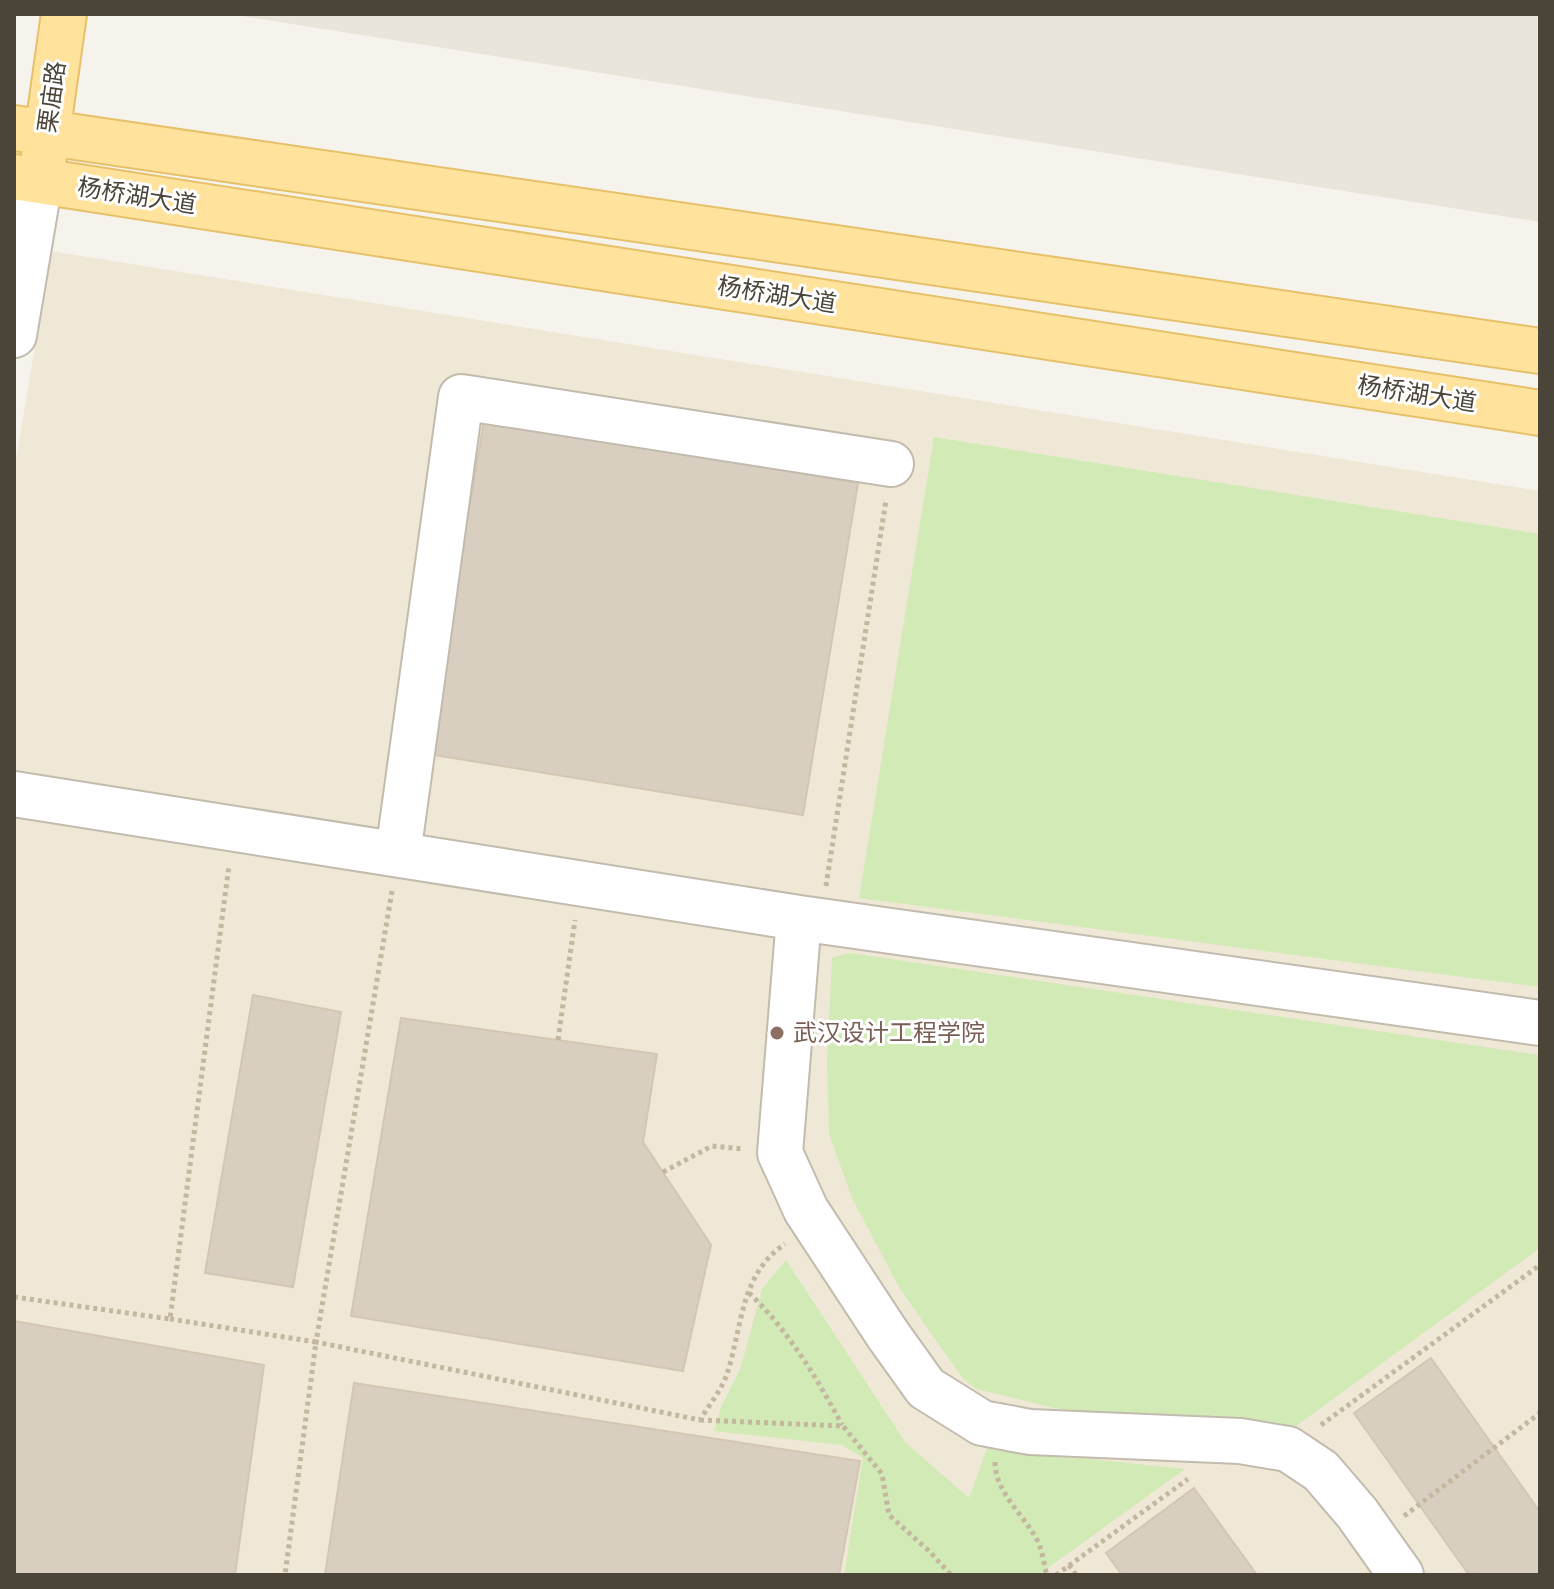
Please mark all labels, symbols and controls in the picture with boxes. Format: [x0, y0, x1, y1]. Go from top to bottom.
street label: 栗庙路 [31, 59, 73, 135]
street label: 杨桥湖大道 [75, 171, 199, 221]
street label: 杨桥湖大道 [715, 270, 839, 320]
street label: 杨桥湖大道 [1355, 369, 1479, 419]
place label: 武汉设计工程学院 [793, 1017, 985, 1049]
marker: 武汉设计工程学院 [768, 1024, 786, 1042]

